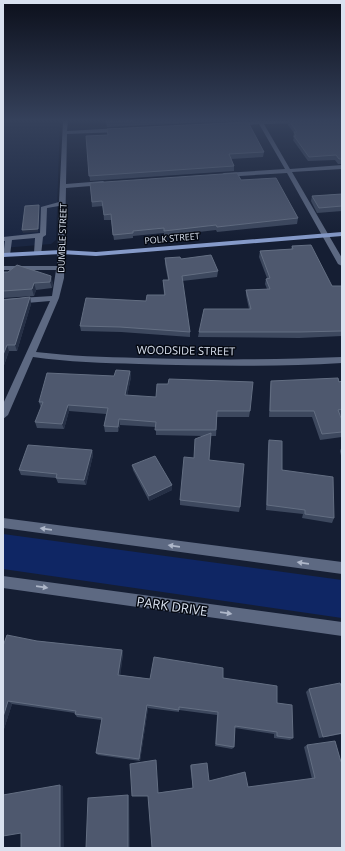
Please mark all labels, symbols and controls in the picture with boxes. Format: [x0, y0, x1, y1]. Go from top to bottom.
street label: DUMBLE STREET [54, 203, 70, 273]
street label: POLK STREET [144, 229, 200, 247]
street label: WOODSIDE STREET [137, 342, 235, 358]
one-way arrow [40, 526, 52, 532]
one-way arrow [168, 543, 181, 549]
one-way arrow [297, 560, 309, 566]
one-way arrow [36, 584, 48, 590]
street label: PARK DRIVE [135, 592, 209, 620]
one-way arrow [220, 610, 232, 616]

